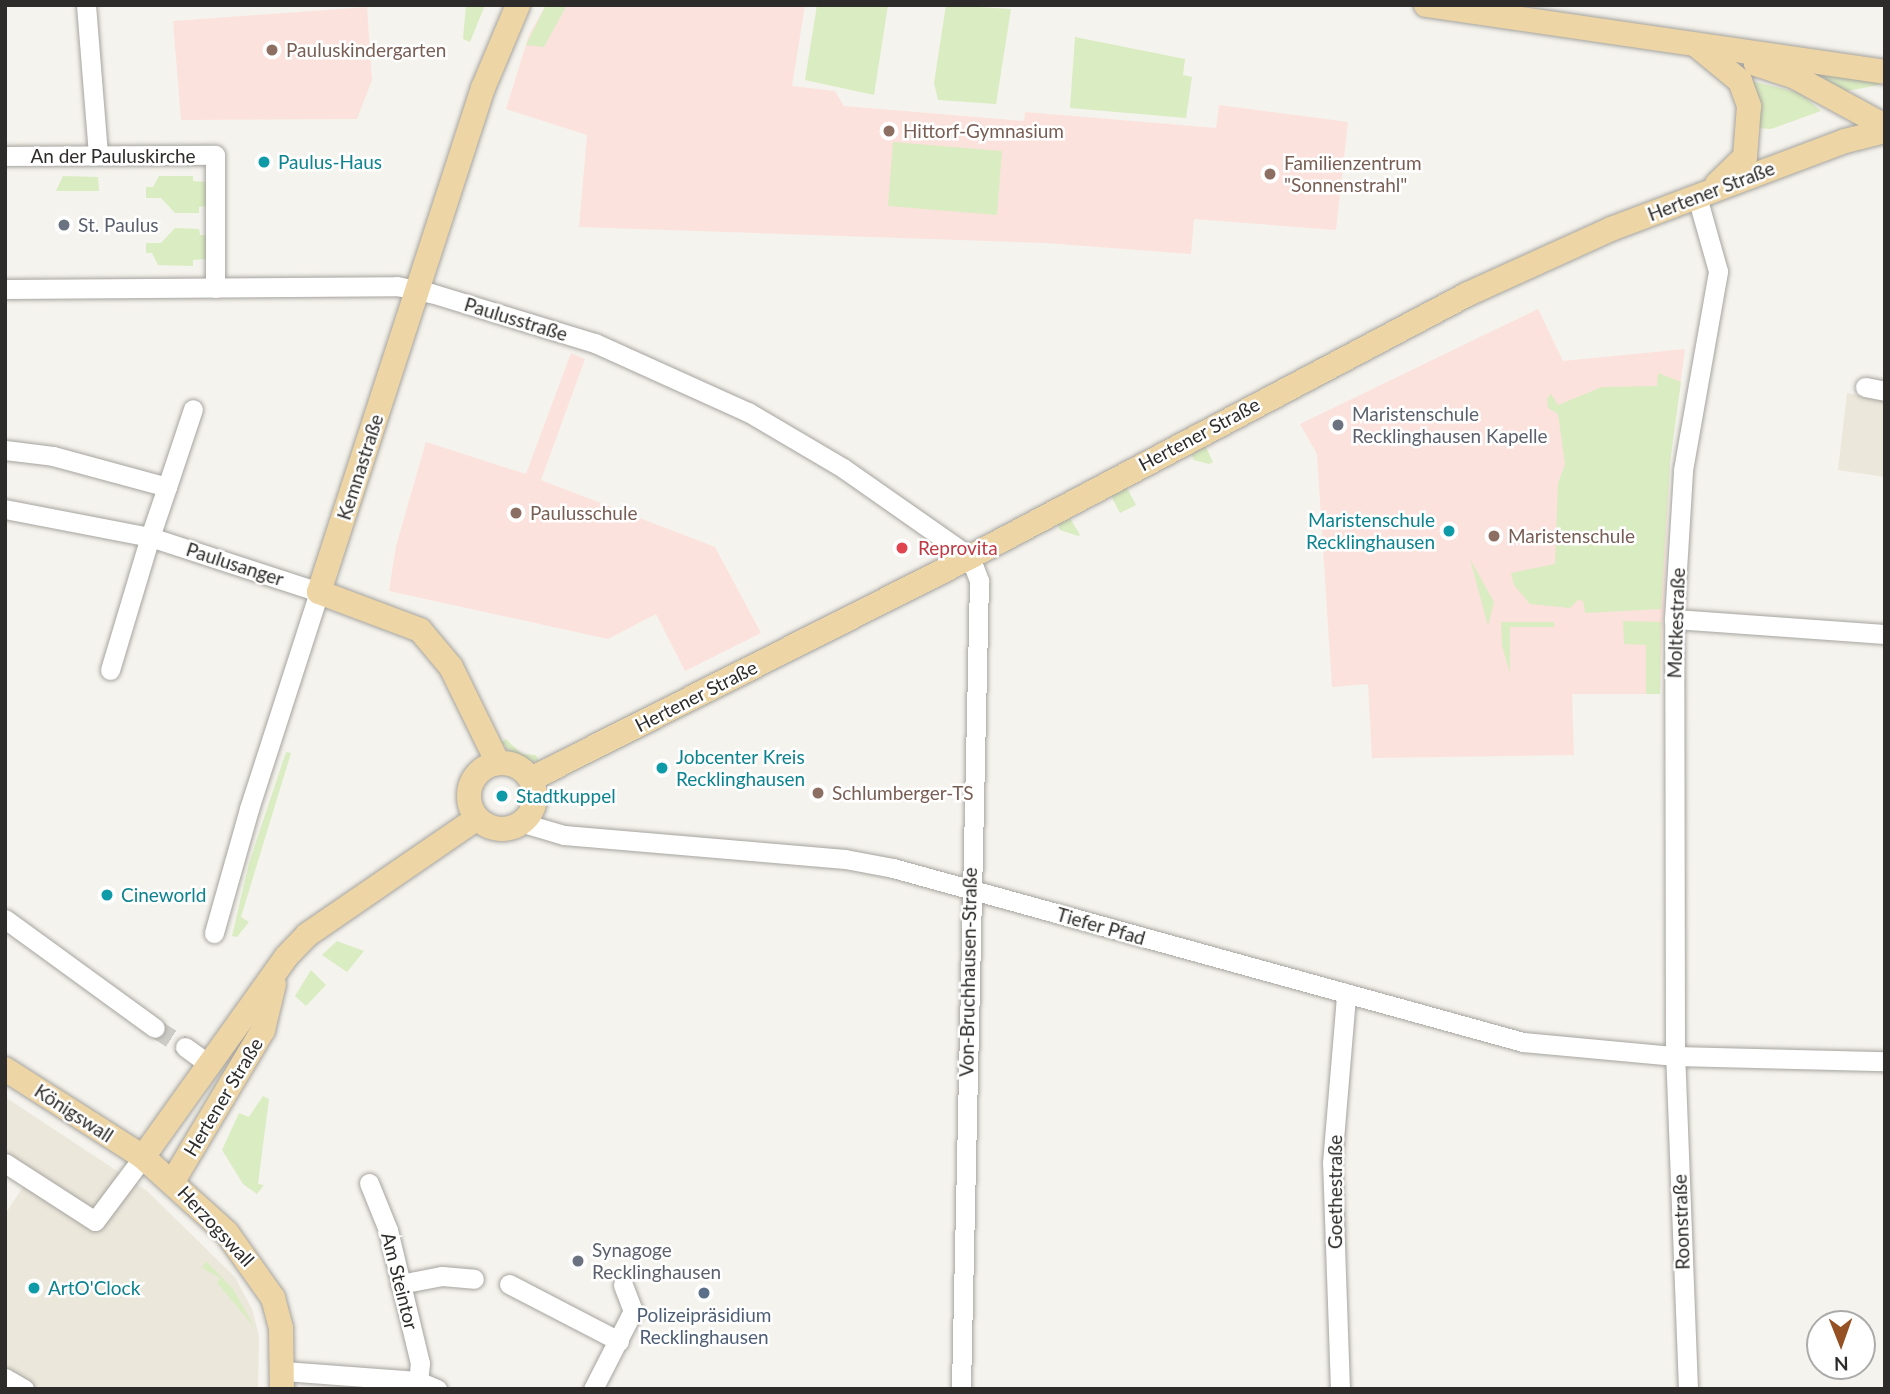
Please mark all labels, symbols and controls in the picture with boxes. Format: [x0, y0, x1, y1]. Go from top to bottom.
place label: Pauluskindergarten [286, 39, 446, 61]
marker: Pauluskindergarten [264, 42, 280, 58]
place label: Hittorf-Gymnasium [903, 120, 1064, 142]
marker: Hittorf-Gymnasium [881, 123, 897, 139]
street label: An der Pauluskirche [30, 145, 196, 167]
place label: Paulus-Haus [278, 151, 382, 173]
place label: Familienzentrum "Sonnenstrahl" [1284, 152, 1422, 196]
marker: Paulus-Haus [256, 154, 272, 170]
street label: Hertener Straße [1644, 156, 1778, 226]
marker: Familienzentrum "Sonnenstrahl" [1262, 166, 1278, 182]
place label: St. Paulus [78, 214, 158, 236]
marker: St. Paulus [56, 217, 72, 233]
street label: Paulusstraße [462, 292, 570, 346]
street label: Hertener Straße [1134, 392, 1264, 476]
place label: Maristenschule Recklinghausen Kapelle [1352, 403, 1548, 447]
street label: Kemnastraße [332, 411, 388, 523]
marker: Maristenschule Recklinghausen Kapelle [1330, 417, 1346, 433]
place label: Paulusschule [530, 502, 637, 524]
marker: Paulusschule [508, 505, 524, 521]
place label: Maristenschule Recklinghausen [1306, 509, 1435, 553]
marker: Maristenschule Recklinghausen [1441, 523, 1457, 539]
place label: Maristenschule [1508, 525, 1635, 547]
marker: Maristenschule [1486, 528, 1502, 544]
place label: Reprovita [918, 537, 998, 559]
street label: Paulusanger [183, 538, 287, 590]
marker: Reprovita [892, 538, 912, 558]
street label: Moltkestraße [1663, 567, 1689, 679]
street label: Hertener Straße [631, 655, 761, 737]
place label: Jobcenter Kreis Recklinghausen [676, 746, 805, 790]
marker: Jobcenter Kreis Recklinghausen [654, 760, 670, 776]
place label: Schlumberger-TS [832, 782, 974, 804]
place label: Stadtkuppel [516, 785, 616, 807]
marker: Schlumberger-TS [810, 785, 826, 801]
marker: Stadtkuppel [494, 788, 510, 804]
street label: Von-Bruchhausen-Straße [955, 867, 981, 1077]
place label: Cineworld [121, 884, 206, 906]
marker: Cineworld [99, 887, 115, 903]
street label: Tiefer Pfad [1054, 902, 1148, 950]
street label: Hertener Straße [179, 1034, 267, 1160]
street label: Königswall [30, 1079, 118, 1147]
street label: Goethestraße [1324, 1135, 1346, 1249]
street label: Roonstraße [1668, 1174, 1694, 1270]
street label: Herzogswall [173, 1181, 259, 1271]
street label: Am Steintor [377, 1230, 423, 1332]
place label: Synagoge Recklinghausen [592, 1239, 721, 1283]
marker: Synagoge Recklinghausen [570, 1253, 586, 1269]
place label: ArtO'Clock [48, 1277, 140, 1299]
marker: ArtO'Clock [26, 1280, 42, 1296]
marker: Polizeipräsidium Recklinghausen [696, 1285, 712, 1301]
place label: Polizeipräsidium Recklinghausen [637, 1304, 771, 1348]
north arrow [1806, 1310, 1876, 1380]
text: N [1834, 1353, 1849, 1376]

